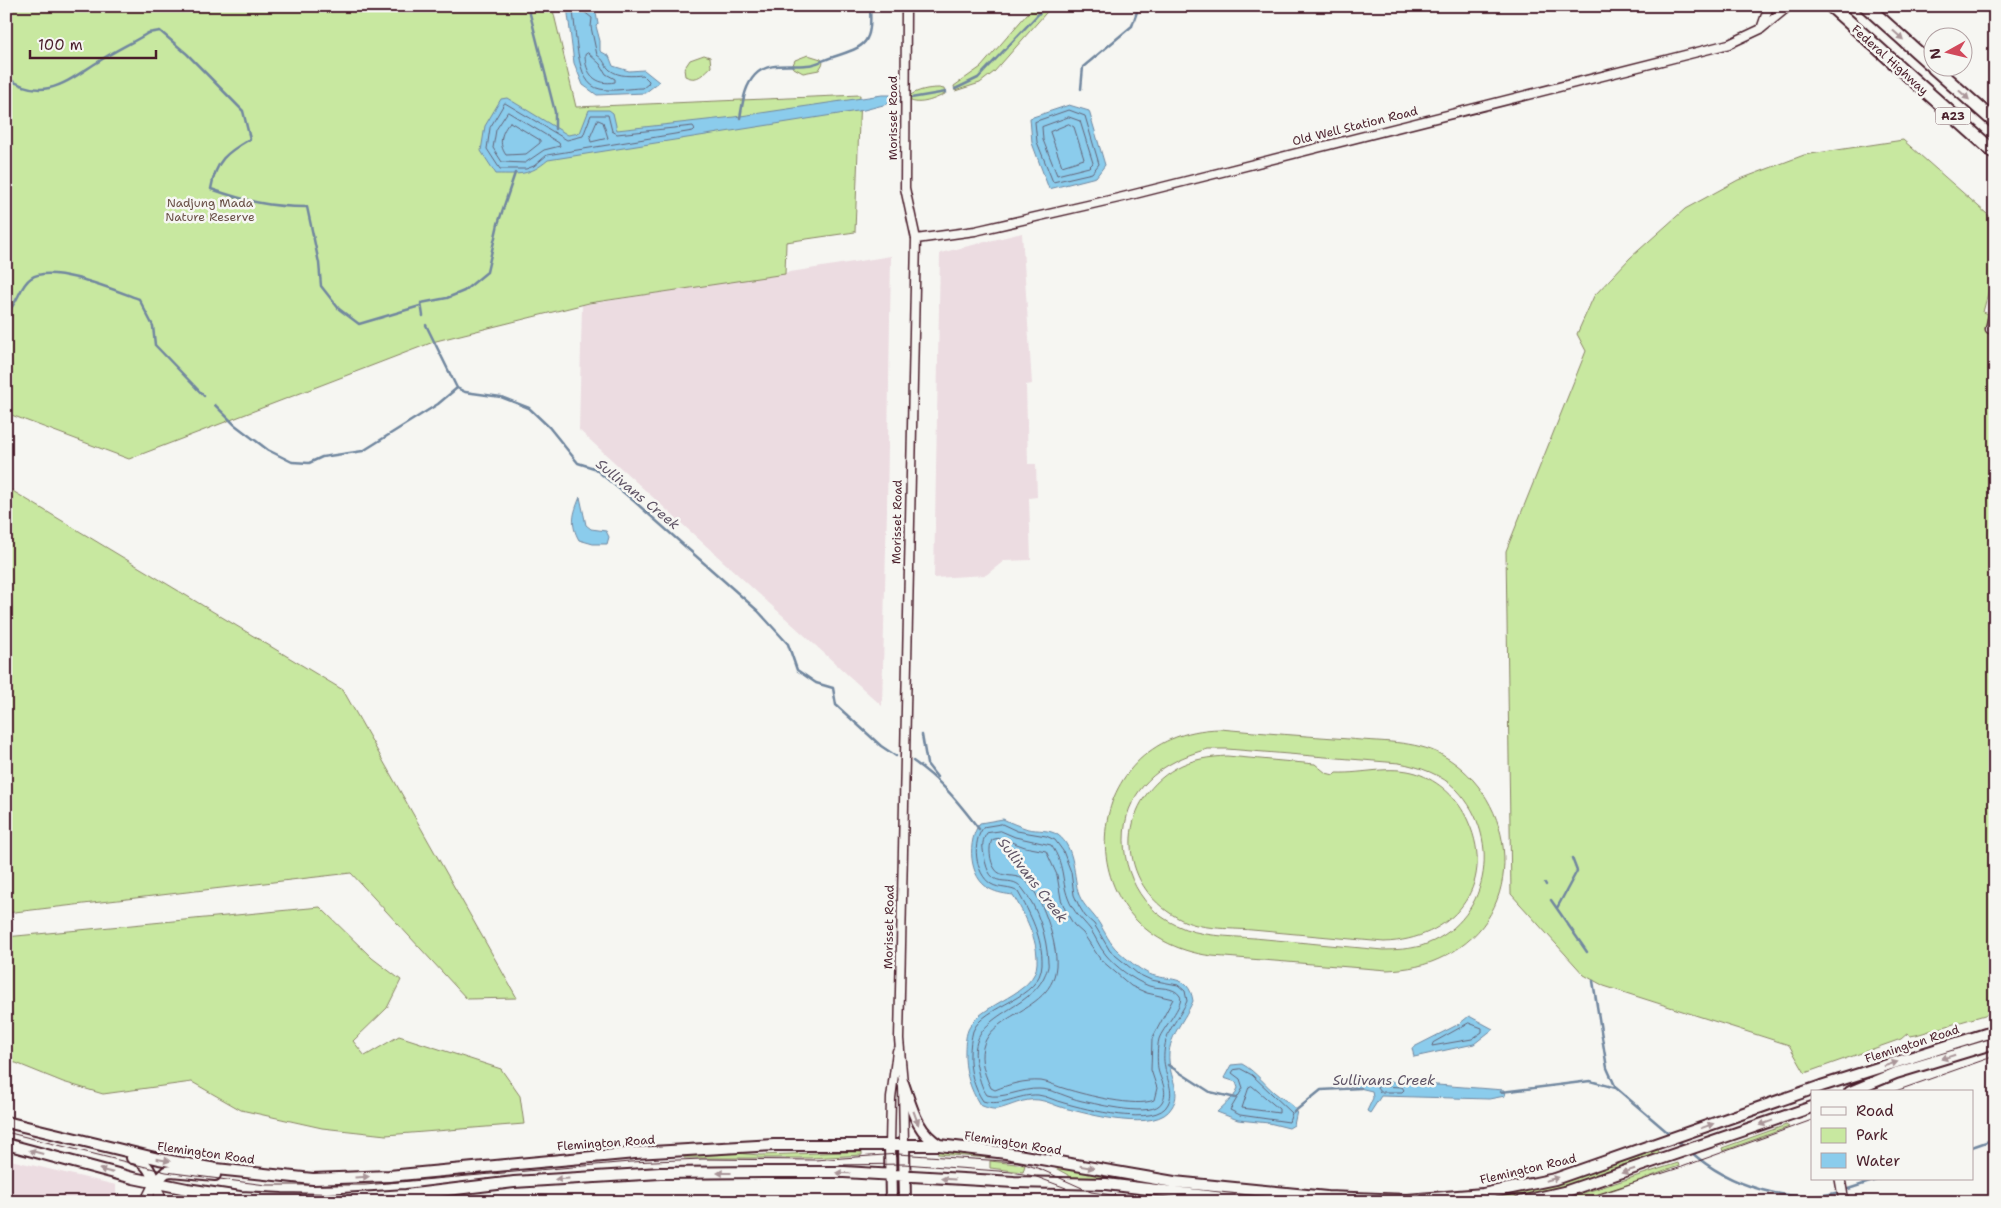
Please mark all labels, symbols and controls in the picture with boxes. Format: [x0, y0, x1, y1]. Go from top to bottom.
street label: Federal Highway [1848, 21, 1932, 99]
scale bar [30, 28, 156, 60]
north arrow [1924, 28, 1974, 78]
one-way arrow [1892, 29, 1904, 41]
text: 100 m [38, 35, 83, 55]
text: N [1925, 47, 1945, 61]
street label: Morisset Road [885, 75, 901, 160]
one-way arrow [1958, 89, 1971, 100]
street label: Old Well Station Road [1291, 103, 1420, 149]
road number: A23 [1936, 108, 1970, 124]
park label: Nadjung Mada Nature Reserve [165, 195, 255, 225]
water label: Sullivans Creek [592, 455, 684, 533]
street label: Morisset Road [888, 479, 906, 564]
water label: Sullivans Creek [994, 834, 1072, 926]
street label: Morisset Road [880, 884, 898, 969]
street label: Flemington Road [1863, 1021, 1962, 1067]
one-way arrow [1940, 1053, 1955, 1061]
one-way arrow [1884, 1059, 1899, 1067]
water label: Sullivans Creek [1333, 1071, 1435, 1089]
legend [1811, 1090, 1974, 1180]
text: Road [1856, 1101, 1894, 1121]
one-way arrow [912, 1111, 920, 1126]
one-way arrow [1759, 1120, 1774, 1127]
one-way arrow [1700, 1122, 1715, 1129]
text: Park [1856, 1125, 1888, 1145]
street label: Flemington Road [963, 1127, 1063, 1159]
street label: Flemington Road [556, 1132, 656, 1154]
street label: Flemington Road [156, 1138, 256, 1168]
one-way arrow [28, 1148, 43, 1156]
street label: Flemington Road [1478, 1150, 1578, 1188]
text: Water [1856, 1151, 1900, 1171]
one-way arrow [155, 1156, 171, 1164]
one-way arrow [1079, 1164, 1095, 1172]
one-way arrow [99, 1167, 114, 1175]
one-way arrow [1620, 1167, 1635, 1175]
one-way arrow [835, 1168, 851, 1176]
one-way arrow [716, 1169, 732, 1177]
one-way arrow [354, 1172, 370, 1180]
one-way arrow [940, 1175, 956, 1183]
one-way arrow [1544, 1175, 1560, 1183]
one-way arrow [554, 1176, 570, 1184]

